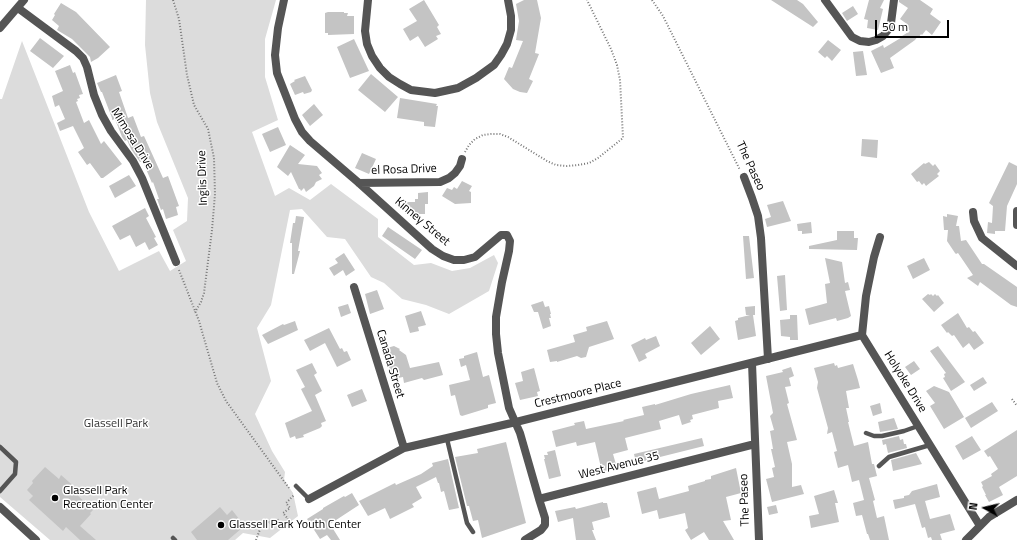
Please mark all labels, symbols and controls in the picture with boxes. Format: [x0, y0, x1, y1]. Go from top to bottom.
scale bar [877, 12, 951, 38]
text: 50 m [882, 17, 908, 36]
street label: Mimosa Drive [107, 106, 157, 172]
street label: The Paseo [732, 139, 768, 193]
street label: Inglis Drive [195, 150, 211, 206]
street label: el Rosa Drive [371, 162, 437, 178]
street label: Kinney Street [391, 195, 453, 249]
street label: Canada Street [373, 328, 407, 400]
street label: Holyoke Drive [880, 349, 930, 415]
street label: Crestmoore Place [533, 376, 623, 412]
park label: Glassell Park [84, 417, 148, 431]
street label: West Avenue 35 [577, 449, 661, 483]
street label: The Paseo [737, 474, 753, 526]
place label: Glassell Park Recreation Center [63, 484, 153, 512]
north arrow [965, 488, 1005, 528]
marker: Glassell Park Recreation Center [50, 493, 60, 503]
text: N [965, 501, 982, 511]
place label: Glassell Park Youth Center [229, 518, 361, 532]
marker: Glassell Park Youth Center [216, 520, 226, 530]

